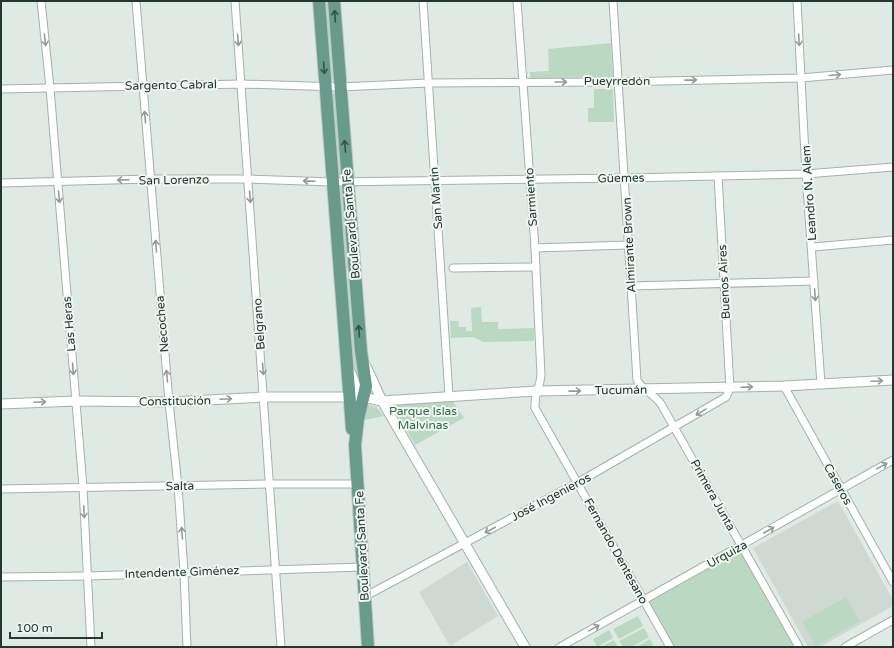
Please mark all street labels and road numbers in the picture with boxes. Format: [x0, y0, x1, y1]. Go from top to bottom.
street label: Pueyrredón [584, 74, 650, 88]
street label: Sargento Cabral [125, 77, 217, 93]
street label: Leandro N. Alem [799, 145, 819, 241]
street label: San Martín [427, 166, 445, 230]
street label: Sarmiento [522, 167, 540, 227]
street label: Boulevard Santa Fe [339, 168, 363, 279]
street label: Güemes [597, 171, 645, 185]
street label: San Lorenzo [139, 172, 209, 188]
street label: Almirante Brown [620, 197, 638, 293]
street label: Buenos Aires [715, 244, 733, 320]
street label: Necochea [153, 295, 171, 353]
street label: Las Heras [60, 296, 78, 352]
street label: Belgrano [250, 298, 268, 350]
street label: Tucumán [595, 383, 647, 397]
street label: Constitución [139, 393, 211, 409]
street label: Primera Junta [688, 457, 738, 533]
street label: Caseros [821, 461, 855, 507]
street label: José Ingenieros [509, 470, 593, 524]
street label: Salta [166, 479, 194, 493]
street label: Boulevard Santa Fe [352, 490, 372, 601]
street label: Fernando Dentesano [581, 496, 651, 606]
street label: Urquiza [704, 537, 750, 571]
street label: Intendente Giménez [124, 563, 240, 581]

